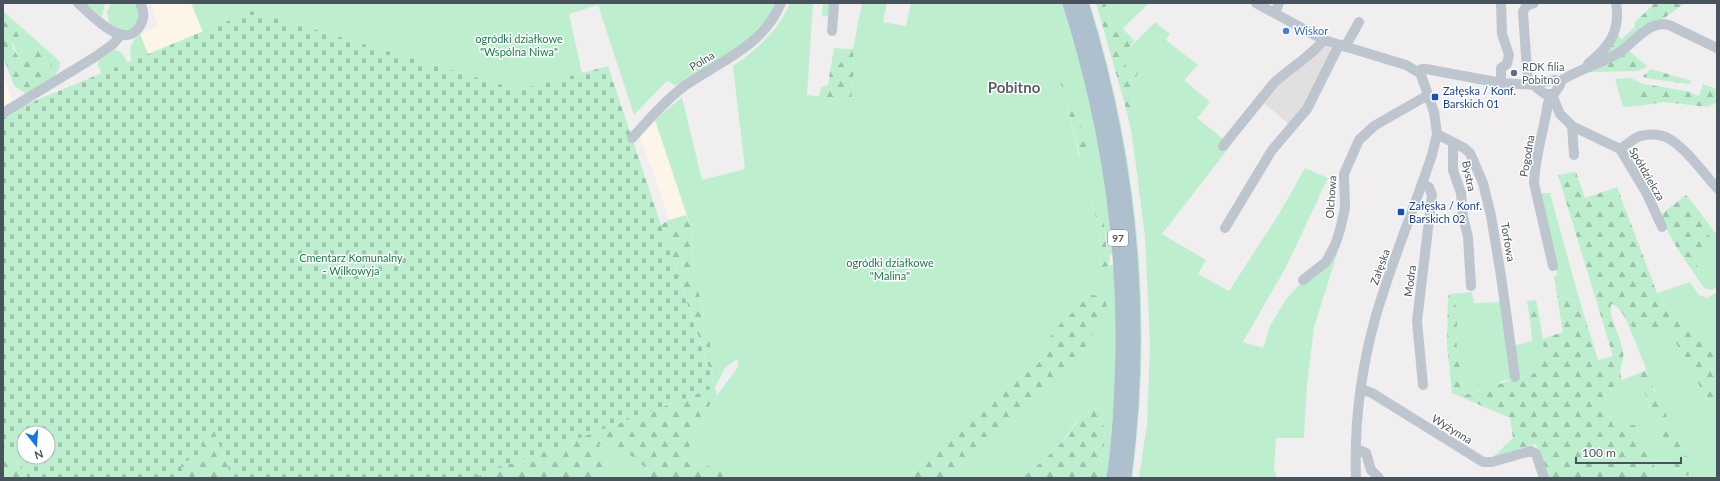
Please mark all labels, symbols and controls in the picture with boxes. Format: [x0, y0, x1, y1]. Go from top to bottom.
place label: Wiskor [1294, 24, 1328, 37]
marker: Wiskor [1281, 26, 1291, 36]
park label: ogródki działkowe "Wspólna Niwa" [475, 32, 563, 58]
street label: Polna [687, 48, 717, 73]
place label: RDK filia Pobitno [1522, 60, 1564, 86]
marker: RDK filia Pobitno [1509, 68, 1519, 78]
district label: Pobitno [988, 78, 1041, 96]
place label: Załęska / Konf. Barskich 01 [1443, 84, 1516, 110]
marker: Załęska / Konf. Barskich 01 [1430, 92, 1440, 102]
street label: Pogodna [1516, 134, 1537, 178]
street label: Spółdzielcza [1627, 145, 1668, 203]
street label: Bystra [1460, 160, 1479, 192]
street label: Olchowa [1323, 175, 1338, 219]
place label: Załęska / Konf. Barskich 02 [1409, 199, 1482, 225]
marker: Załęska / Konf. Barskich 02 [1396, 207, 1406, 217]
street label: Torfowa [1499, 221, 1518, 262]
road number: 97 [1108, 230, 1128, 246]
street label: Załęska [1367, 247, 1392, 286]
park label: Cmentarz Komunalny - Wilkowyja [299, 251, 403, 277]
park label: ogródki działkowe "Malina" [846, 256, 934, 282]
street label: Modra [1401, 264, 1418, 298]
street label: Wyżynna [1430, 411, 1475, 446]
north arrow [16, 425, 56, 465]
scale bar [1576, 439, 1681, 465]
text: 100 m [1582, 445, 1616, 460]
text: N [33, 448, 45, 462]

